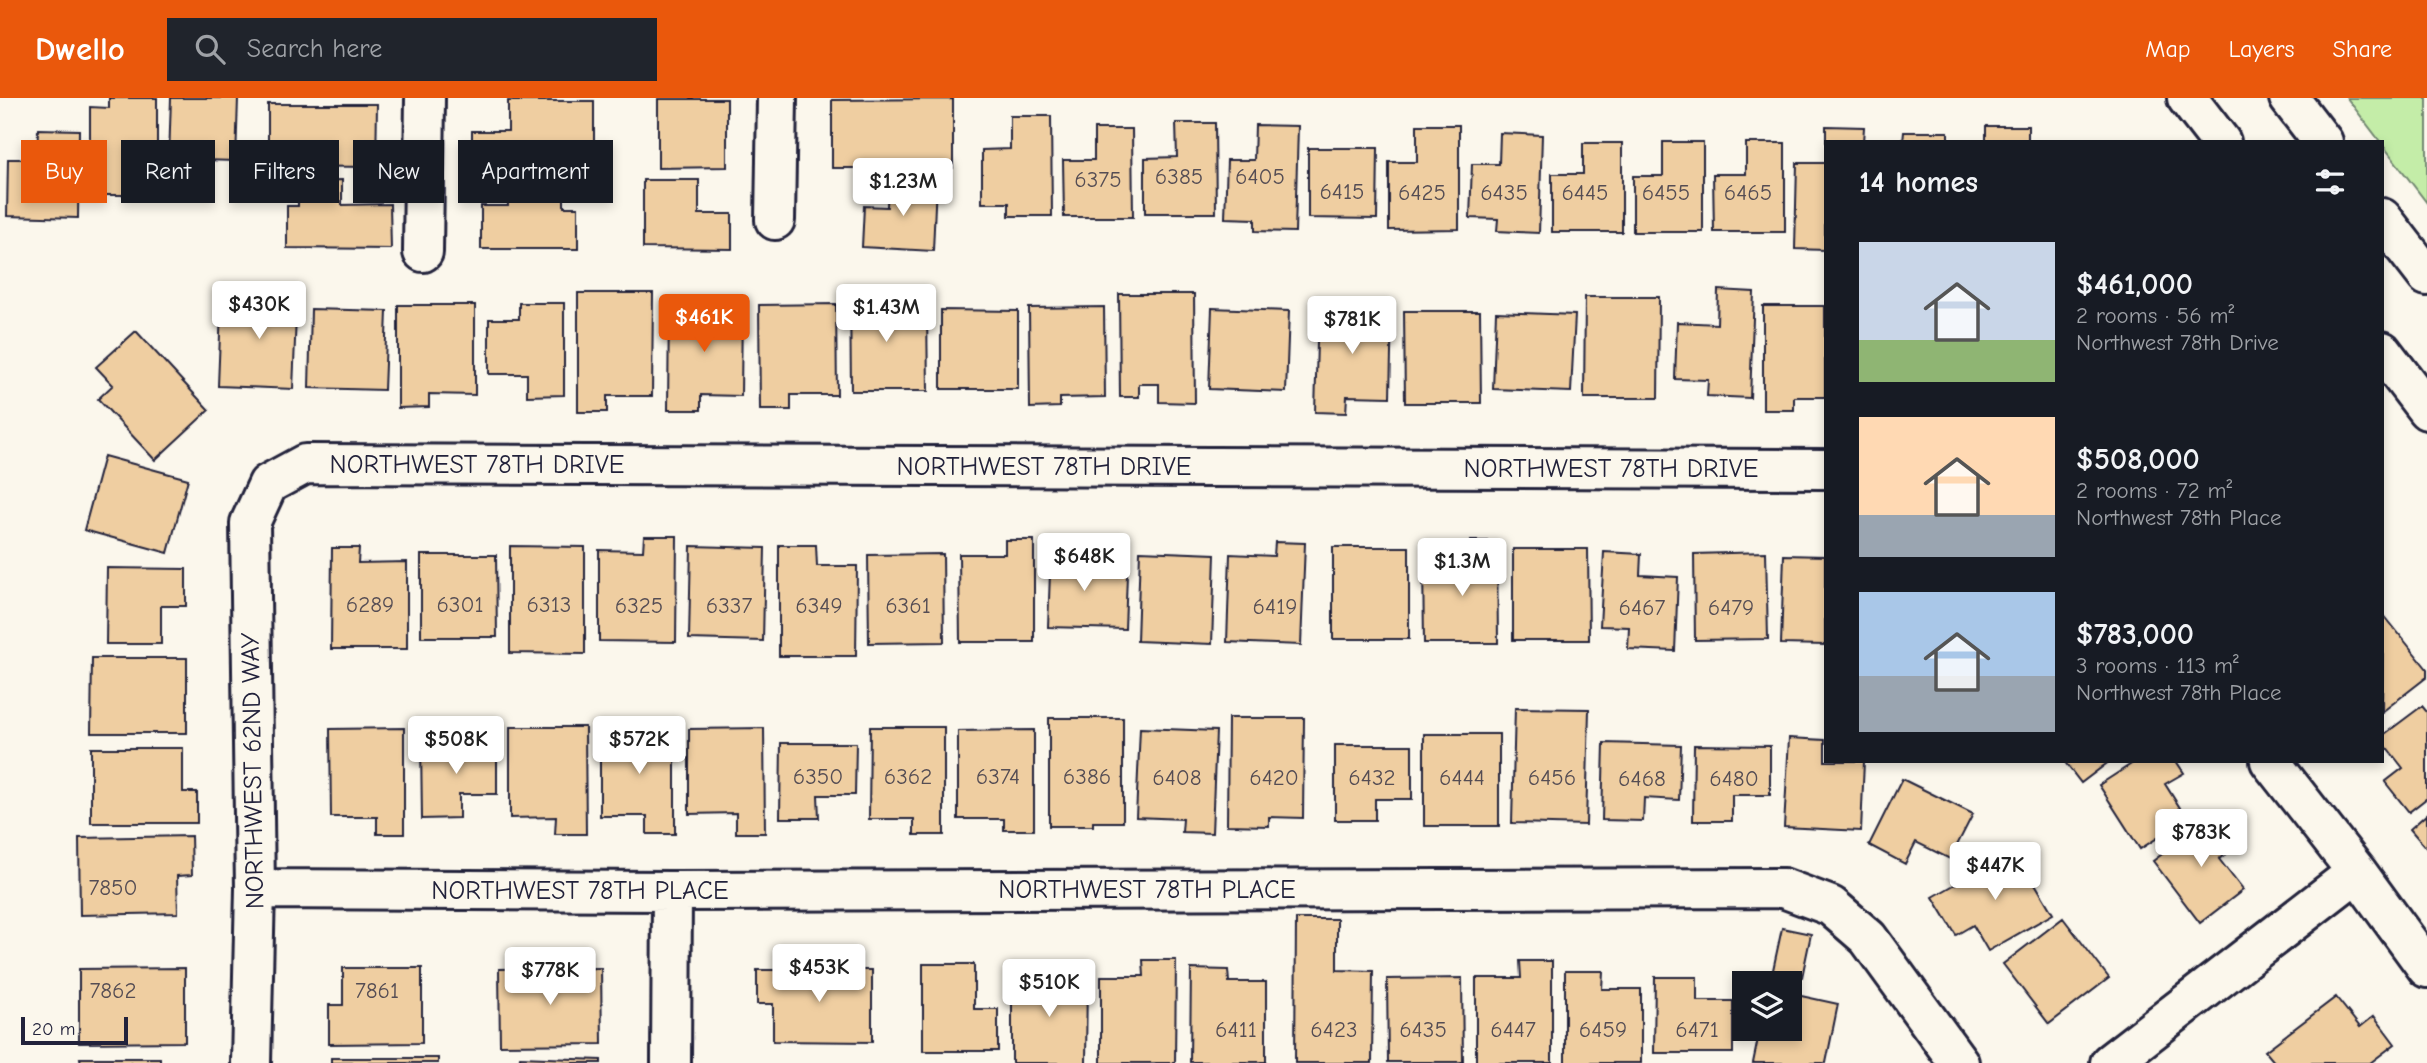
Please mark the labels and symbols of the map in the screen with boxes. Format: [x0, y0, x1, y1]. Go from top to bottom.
pin: $1.23M [846, 158, 960, 218]
house number: 6385 [1155, 163, 1203, 190]
house number: 6405 [1235, 163, 1285, 190]
house number: 6375 [1074, 166, 1122, 193]
house number: 6415 [1319, 178, 1365, 205]
house number: 6425 [1398, 179, 1446, 206]
house number: 6435 [1480, 179, 1528, 206]
house number: 6445 [1561, 179, 1609, 206]
house number: 6455 [1642, 179, 1690, 206]
house number: 6465 [1724, 179, 1772, 206]
pin: $430K [210, 282, 308, 341]
pin: $1.43M [829, 285, 943, 344]
pin: $461K [655, 294, 753, 354]
pin: $781K [1303, 296, 1401, 356]
street label: NORTHWEST 78TH DRIVE [330, 450, 624, 480]
street label: NORTHWEST 78TH DRIVE [897, 452, 1191, 482]
street label: NORTHWEST 78TH DRIVE [1464, 454, 1758, 484]
pin: $648K [1035, 533, 1133, 593]
pin: $1.3M [1413, 538, 1511, 598]
house number: 6289 [346, 591, 394, 618]
house number: 6301 [436, 591, 484, 618]
house number: 6313 [527, 591, 571, 618]
house number: 6325 [615, 592, 663, 619]
house number: 6337 [706, 592, 752, 619]
house number: 6349 [795, 592, 843, 619]
house number: 6361 [885, 592, 931, 619]
house number: 6419 [1253, 593, 1297, 620]
house number: 6467 [1619, 594, 1666, 621]
house number: 6479 [1708, 594, 1754, 621]
street label: NORTHWEST 62ND WAY [236, 632, 270, 910]
pin: $508K [407, 716, 505, 776]
pin: $572K [590, 716, 688, 776]
house number: 6350 [793, 763, 843, 790]
house number: 6362 [884, 763, 932, 790]
house number: 6374 [976, 763, 1020, 790]
house number: 6386 [1063, 763, 1111, 790]
house number: 6408 [1152, 764, 1202, 791]
house number: 6420 [1249, 764, 1299, 791]
house number: 6432 [1348, 764, 1396, 791]
house number: 6444 [1439, 764, 1485, 791]
house number: 6456 [1528, 764, 1576, 791]
house number: 6468 [1618, 765, 1666, 792]
house number: 6480 [1709, 765, 1759, 792]
pin: $783K [2152, 810, 2250, 869]
pin: $447K [1946, 842, 2044, 902]
house number: 7850 [88, 874, 138, 901]
street label: NORTHWEST 78TH PLACE [998, 875, 1296, 905]
street label: NORTHWEST 78TH PLACE [431, 876, 729, 906]
pin: $453K [770, 944, 868, 1004]
pin: $778K [501, 948, 599, 1007]
pin: $510K [1000, 960, 1098, 1019]
house number: 7862 [89, 977, 137, 1004]
house number: 7861 [355, 977, 399, 1004]
scale bar [21, 1014, 128, 1046]
house number: 6411 [1215, 1016, 1257, 1043]
house number: 6423 [1310, 1016, 1358, 1043]
house number: 6435 [1399, 1016, 1447, 1043]
house number: 6447 [1490, 1016, 1536, 1043]
house number: 6459 [1579, 1016, 1627, 1043]
house number: 6471 [1675, 1016, 1719, 1043]

